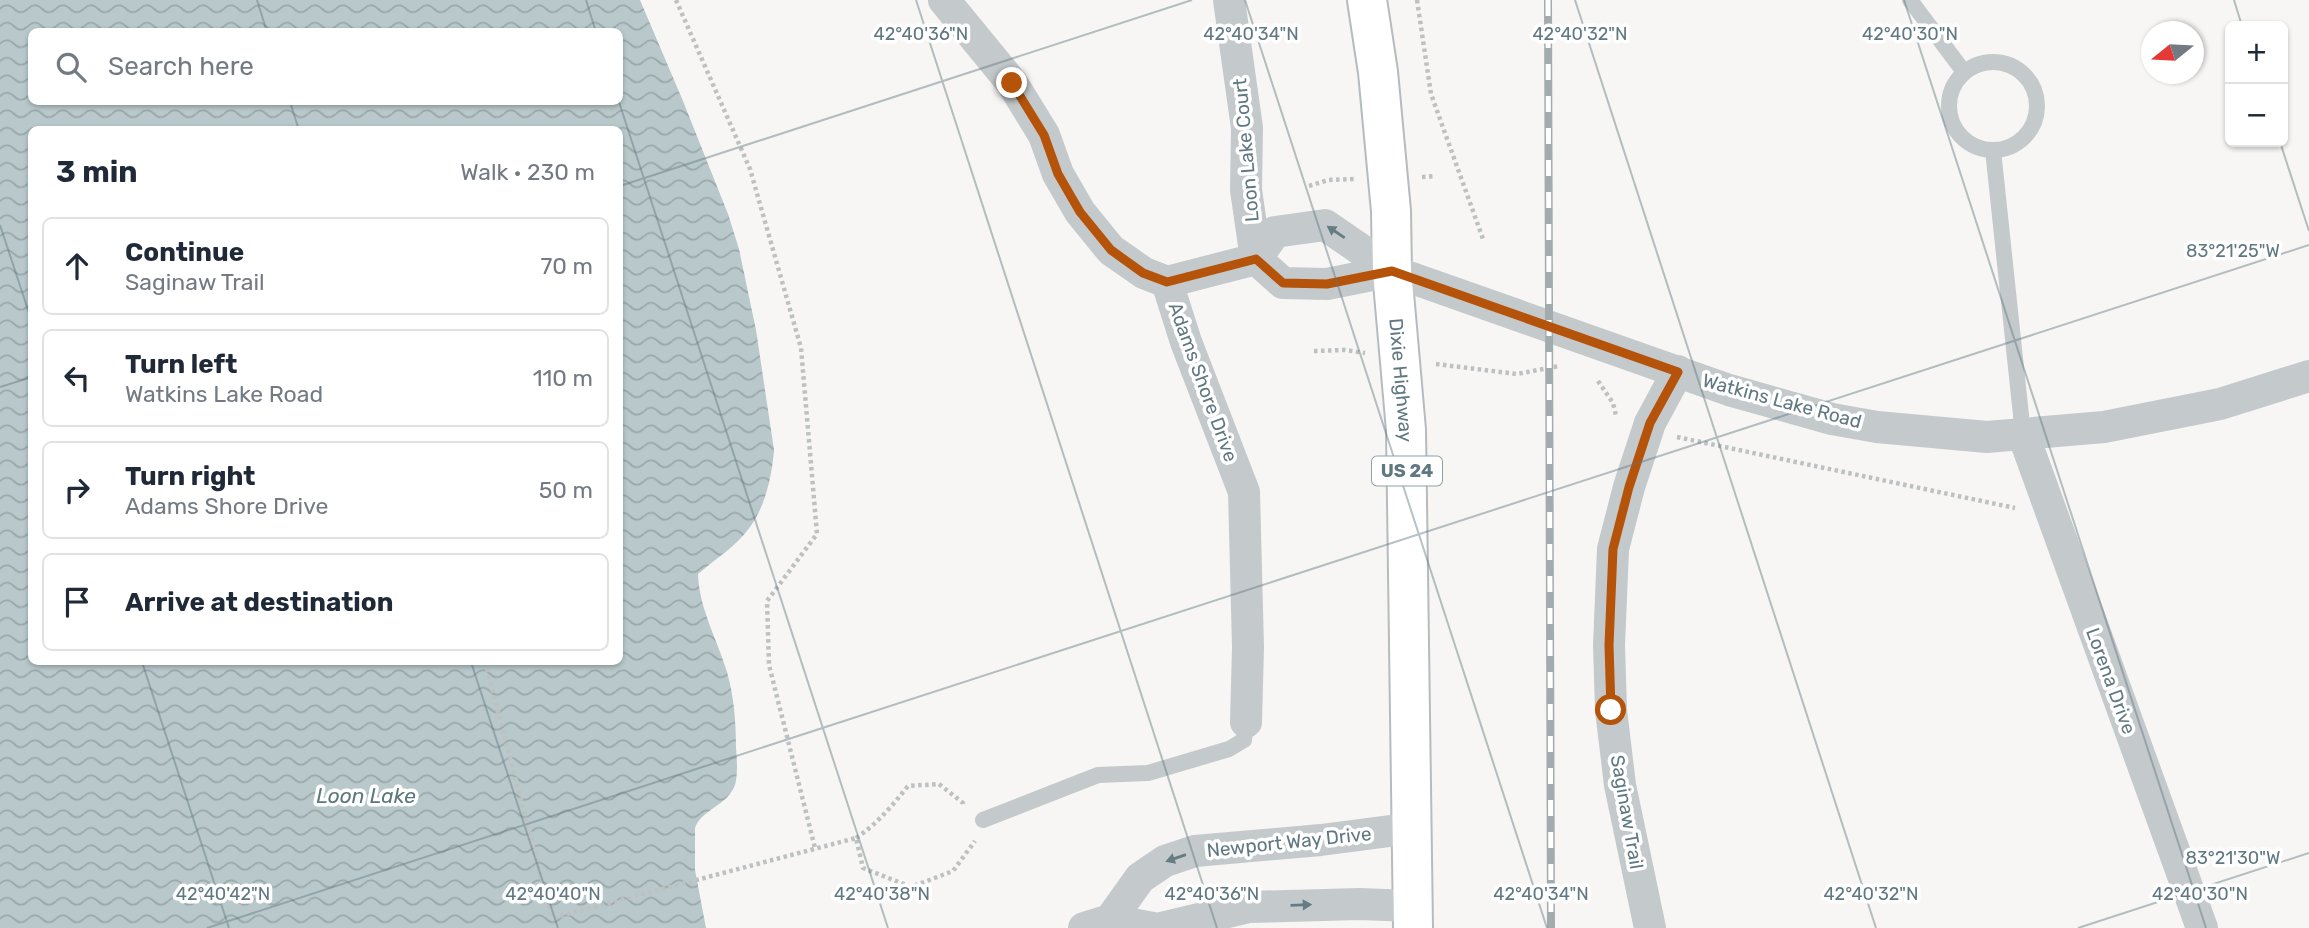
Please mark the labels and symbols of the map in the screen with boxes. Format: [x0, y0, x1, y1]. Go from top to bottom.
north arrow [2141, 21, 2204, 84]
text: 42°40'36"N [874, 23, 968, 45]
text: 42°40'34"N [1203, 23, 1299, 45]
text: 42°40'32"N [1532, 23, 1628, 45]
text: 42°40'30"N [1862, 23, 1958, 45]
route end [996, 67, 1027, 98]
street label: Loon Lake Court [1228, 77, 1264, 223]
one-way arrow [1327, 225, 1345, 239]
text: 83°21'25"W [2186, 240, 2280, 262]
street label: Adams Shore Drive [1163, 299, 1243, 465]
street label: Dixie Highway [1385, 317, 1418, 442]
street label: Watkins Lake Road [1700, 369, 1864, 433]
road number: US 24 [1372, 457, 1442, 486]
street label: Lorena Drive [2081, 625, 2141, 737]
route start [1595, 694, 1626, 725]
street label: Saginaw Trail [1606, 753, 1648, 871]
water label: Loon Lake [316, 783, 416, 808]
street label: Newport Way Drive [1206, 822, 1372, 862]
text: 83°21'30"W [2186, 847, 2280, 869]
one-way arrow [1165, 853, 1186, 864]
text: 42°40'42"N [176, 883, 270, 905]
text: 42°40'40"N [505, 883, 601, 905]
text: 42°40'38"N [834, 883, 930, 905]
text: 42°40'36"N [1165, 883, 1259, 905]
text: 42°40'34"N [1493, 883, 1589, 905]
text: 42°40'32"N [1823, 883, 1919, 905]
text: 42°40'30"N [2152, 883, 2248, 905]
one-way arrow [1290, 900, 1312, 911]

